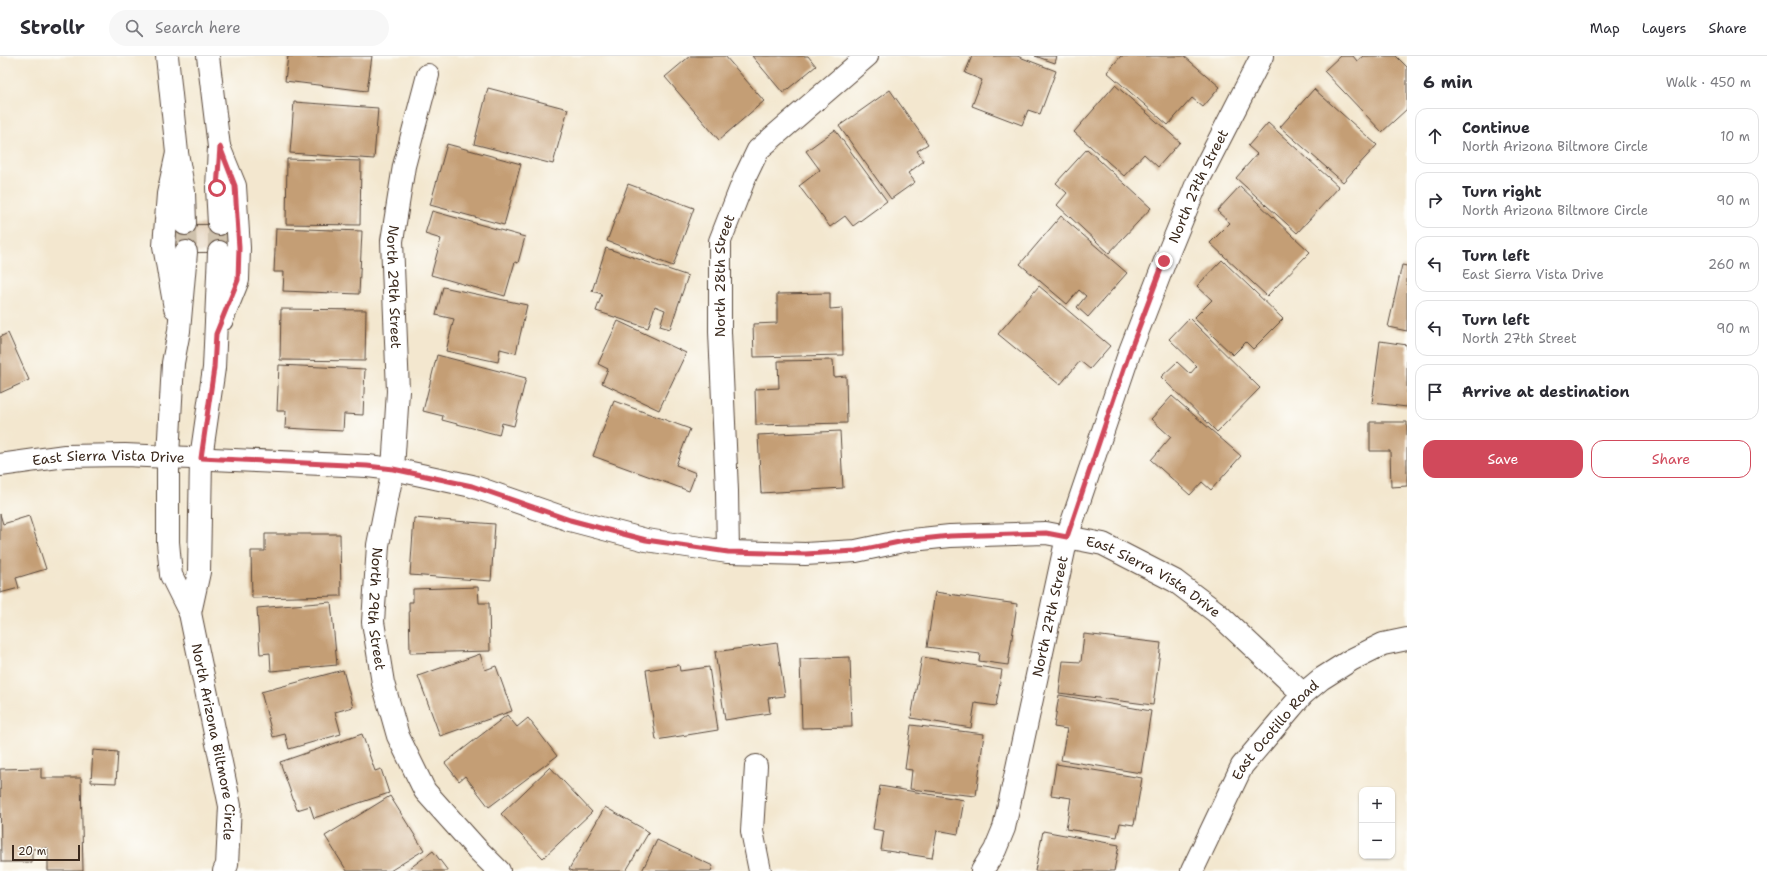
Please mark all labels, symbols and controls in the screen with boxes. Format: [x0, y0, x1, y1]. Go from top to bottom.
search box [109, 10, 389, 46]
text: Strollr [20, 15, 85, 40]
icon: search [123, 17, 145, 39]
text: Search here [155, 18, 241, 38]
text: Map [1590, 19, 1620, 37]
text: Layers [1642, 19, 1686, 37]
text: Share [1708, 19, 1747, 37]
text: 6 min [1423, 71, 1473, 93]
text: Walk · 450 m [1666, 74, 1751, 91]
text: Continue [1462, 118, 1530, 138]
icon: ahead [1424, 125, 1446, 147]
street label: North 27th Street [1164, 126, 1232, 246]
text: 10 m [1720, 128, 1750, 145]
text: North Arizona Biltmore Circle [1462, 138, 1648, 155]
route start [208, 179, 226, 197]
text: Turn right [1462, 182, 1542, 202]
icon: right [1424, 189, 1446, 211]
text: 90 m [1716, 192, 1750, 209]
text: North Arizona Biltmore Circle [1462, 202, 1648, 219]
street label: North 28th Street [711, 212, 739, 337]
street label: North 29th Street [383, 224, 405, 349]
text: Turn left [1462, 246, 1530, 266]
route end [1155, 252, 1173, 270]
icon: left [1424, 253, 1446, 275]
text: 260 m [1708, 256, 1750, 273]
text: East Sierra Vista Drive [1462, 266, 1604, 283]
text: Turn left [1462, 310, 1530, 330]
icon: left [1424, 317, 1446, 339]
text: 90 m [1716, 320, 1750, 337]
text: North 27th Street [1462, 330, 1577, 347]
icon: arrive [1424, 381, 1446, 403]
text: Arrive at destination [1462, 382, 1630, 402]
button: Save [1423, 440, 1583, 478]
button: Share [1591, 440, 1751, 478]
street label: East Sierra Vista Drive [31, 446, 185, 469]
street label: East Sierra Vista Drive [1085, 532, 1224, 621]
street label: North 29th Street [364, 547, 390, 672]
street label: North 27th Street [1028, 554, 1072, 679]
street label: North Arizona Biltmore Circle [187, 642, 239, 841]
street label: East Ocotillo Road [1228, 676, 1322, 783]
map controls [1359, 787, 1395, 859]
button: + [1359, 787, 1395, 823]
button: − [1359, 823, 1395, 859]
scale bar [12, 843, 80, 862]
text: 20 m [18, 844, 46, 859]

